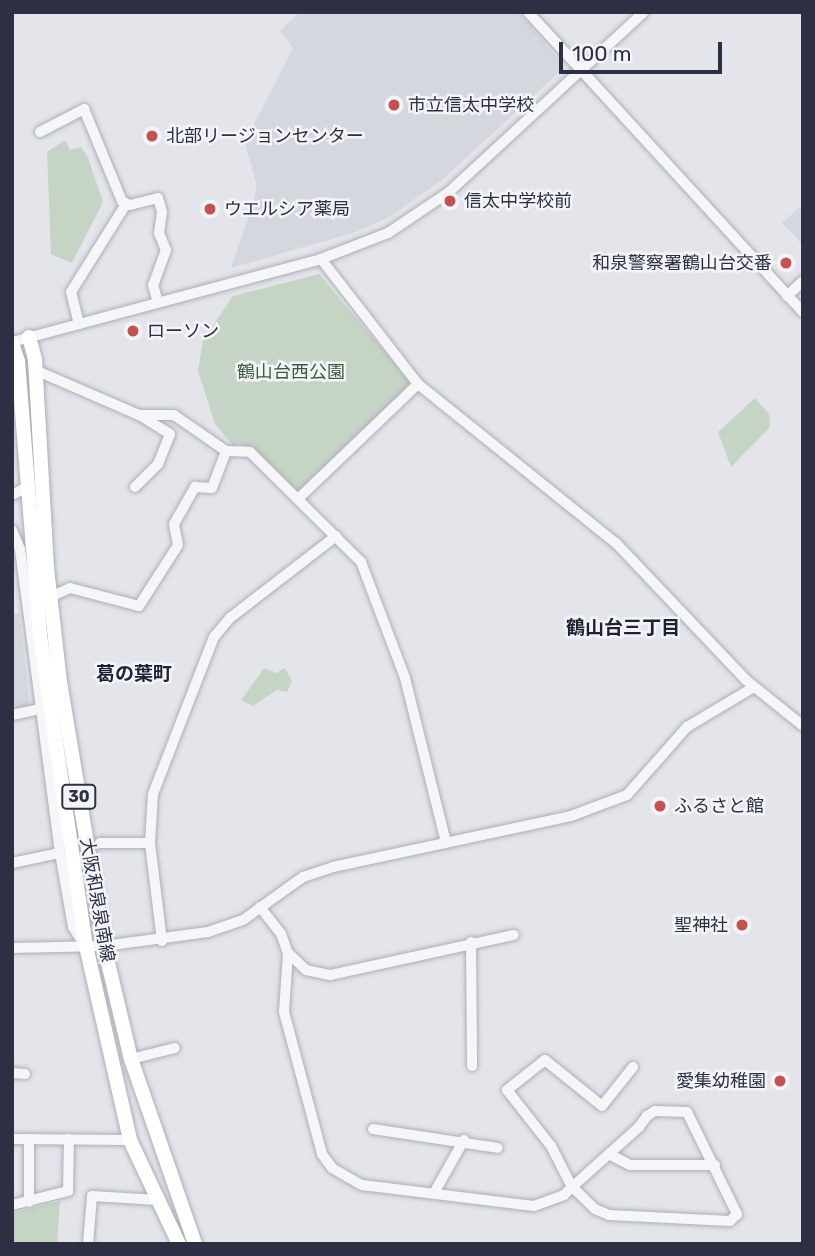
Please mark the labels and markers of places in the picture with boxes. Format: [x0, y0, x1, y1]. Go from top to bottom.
place label: 市立信太中学校 [408, 94, 534, 116]
marker: 市立信太中学校 [386, 97, 402, 113]
place label: 北部リージョンセンター [166, 125, 364, 147]
marker: 北部リージョンセンター [144, 128, 160, 144]
place label: 信太中学校前 [464, 190, 572, 212]
marker: 信太中学校前 [442, 193, 458, 209]
place label: ウエルシア薬局 [224, 198, 350, 220]
marker: ウエルシア薬局 [202, 201, 218, 217]
place label: 和泉警察署鶴山台交番 [592, 252, 772, 274]
marker: 和泉警察署鶴山台交番 [778, 255, 794, 271]
place label: ローソン [147, 320, 219, 342]
marker: ローソン [125, 323, 141, 339]
place label: ふるさと館 [674, 795, 764, 817]
marker: ふるさと館 [652, 798, 668, 814]
place label: 聖神社 [674, 914, 728, 936]
marker: 聖神社 [734, 917, 750, 933]
place label: 愛集幼稚園 [676, 1070, 766, 1092]
marker: 愛集幼稚園 [772, 1073, 788, 1089]

